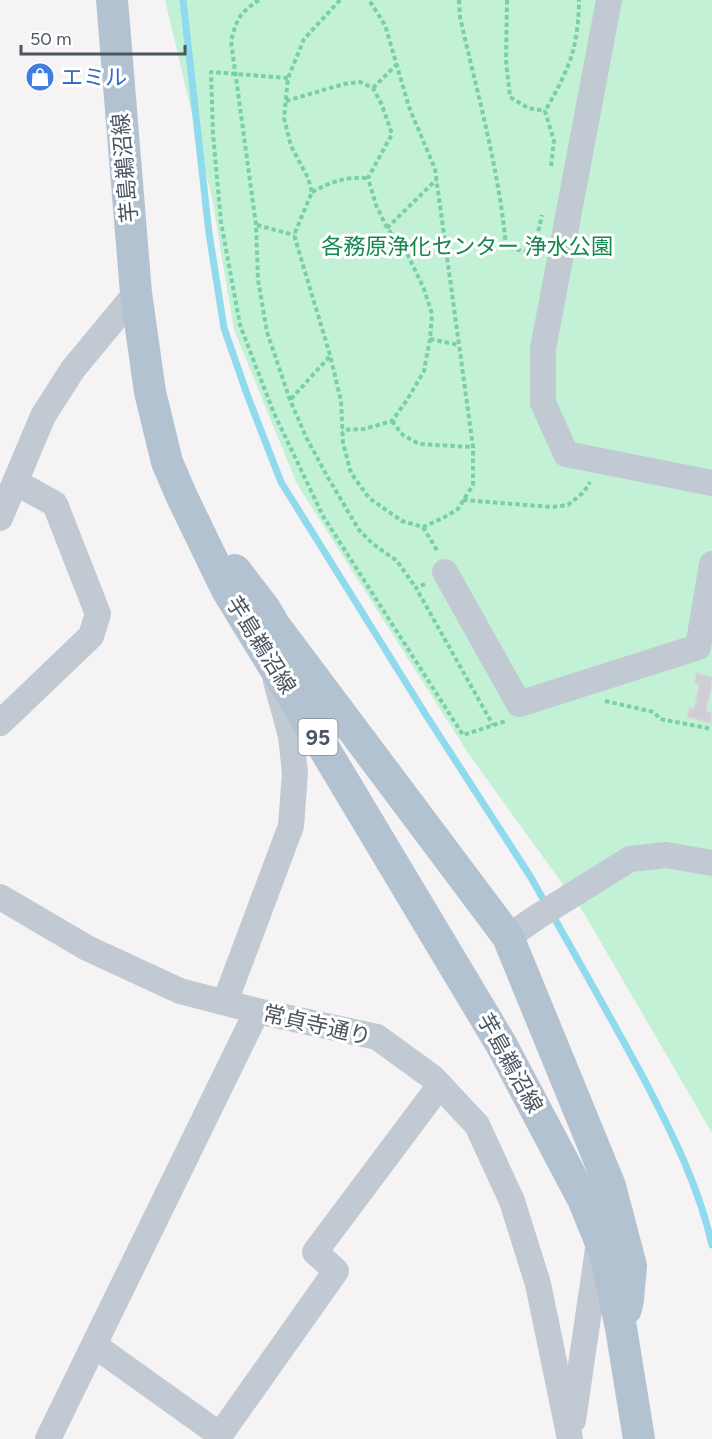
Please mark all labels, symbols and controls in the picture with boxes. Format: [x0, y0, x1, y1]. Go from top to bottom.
scale bar [21, 18, 184, 56]
text: 50 m [30, 28, 72, 50]
shop icon: エミル [24, 61, 56, 93]
place label: エミル [61, 64, 127, 91]
street label: 芋島鵜沼線 [107, 112, 143, 224]
park label: 各務原浄化センター 浄水公園 [321, 233, 613, 260]
street label: 芋島鵜沼線 [220, 591, 302, 699]
road number: 95 [298, 719, 338, 755]
street label: 常貞寺通り [260, 999, 374, 1051]
street label: 芋島鵜沼線 [472, 1008, 548, 1118]

